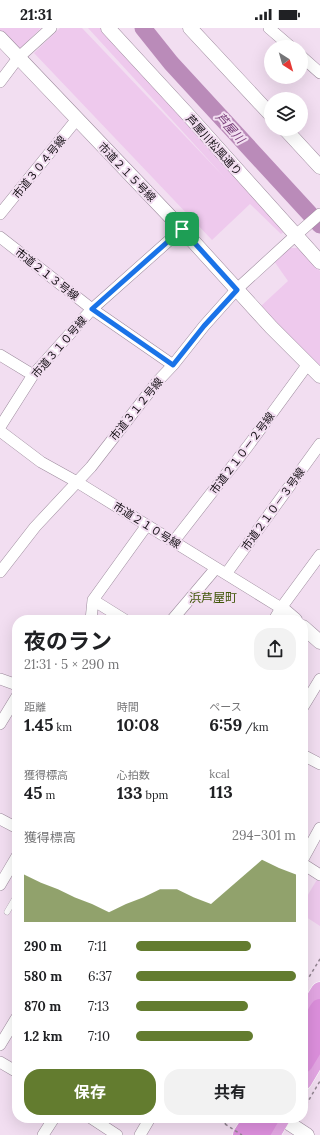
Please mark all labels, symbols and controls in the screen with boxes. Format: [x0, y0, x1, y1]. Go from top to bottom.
text: 21:31 [20, 5, 52, 24]
north arrow [264, 40, 308, 84]
map controls [264, 40, 308, 136]
button: layers [264, 92, 308, 136]
water label: 芦屋川 [213, 109, 249, 148]
street label: 芦屋川松風通り [183, 112, 245, 178]
street label: 市道３０４号線 [9, 133, 69, 201]
street label: 市道２１５号線 [95, 139, 159, 205]
pin [165, 212, 199, 246]
icon: arrive [171, 218, 193, 240]
street label: 市道２１３号線 [12, 245, 82, 303]
street label: 市道３１０号線 [28, 313, 90, 381]
street label: 市道３１２号線 [106, 375, 166, 443]
street label: 市道２１０－２号線 [207, 409, 277, 497]
street label: 市道２１０－３号線 [238, 465, 308, 553]
street label: 市道２１０号線 [111, 499, 183, 551]
district label: 浜芦屋町 [189, 590, 237, 605]
text: 夜のラン [24, 627, 112, 655]
button: share [254, 628, 296, 670]
text: 21:31 · 5 × 290 m [24, 656, 119, 673]
text: 距離 [24, 700, 46, 714]
text: 時間 [117, 700, 139, 714]
text: ペース [209, 700, 242, 714]
text: 1.45 [24, 714, 53, 736]
text: 10:08 [117, 714, 159, 736]
text: 6:59 [209, 714, 242, 736]
text: km [53, 720, 72, 734]
text: /km [242, 720, 269, 734]
text: kcal [209, 767, 230, 781]
text: 獲得標高 [24, 768, 68, 782]
text: 心拍数 [117, 768, 150, 782]
text: 113 [209, 781, 233, 803]
text: 45 [24, 782, 42, 804]
text: 133 [117, 782, 143, 804]
text: m [42, 788, 55, 802]
text: bpm [143, 788, 168, 802]
text: 294–301 m [232, 827, 296, 844]
text: 獲得標高 [24, 829, 76, 846]
text: 290 m [24, 938, 62, 955]
text: 7:11 [88, 938, 107, 955]
text: 580 m [24, 968, 62, 985]
text: 6:37 [88, 968, 112, 985]
text: 870 m [24, 998, 61, 1015]
text: 7:13 [88, 998, 109, 1015]
text: 1.2 km [24, 1028, 62, 1045]
text: 7:10 [88, 1028, 110, 1045]
button: 保存 [24, 1069, 156, 1115]
button: 共有 [164, 1069, 296, 1115]

